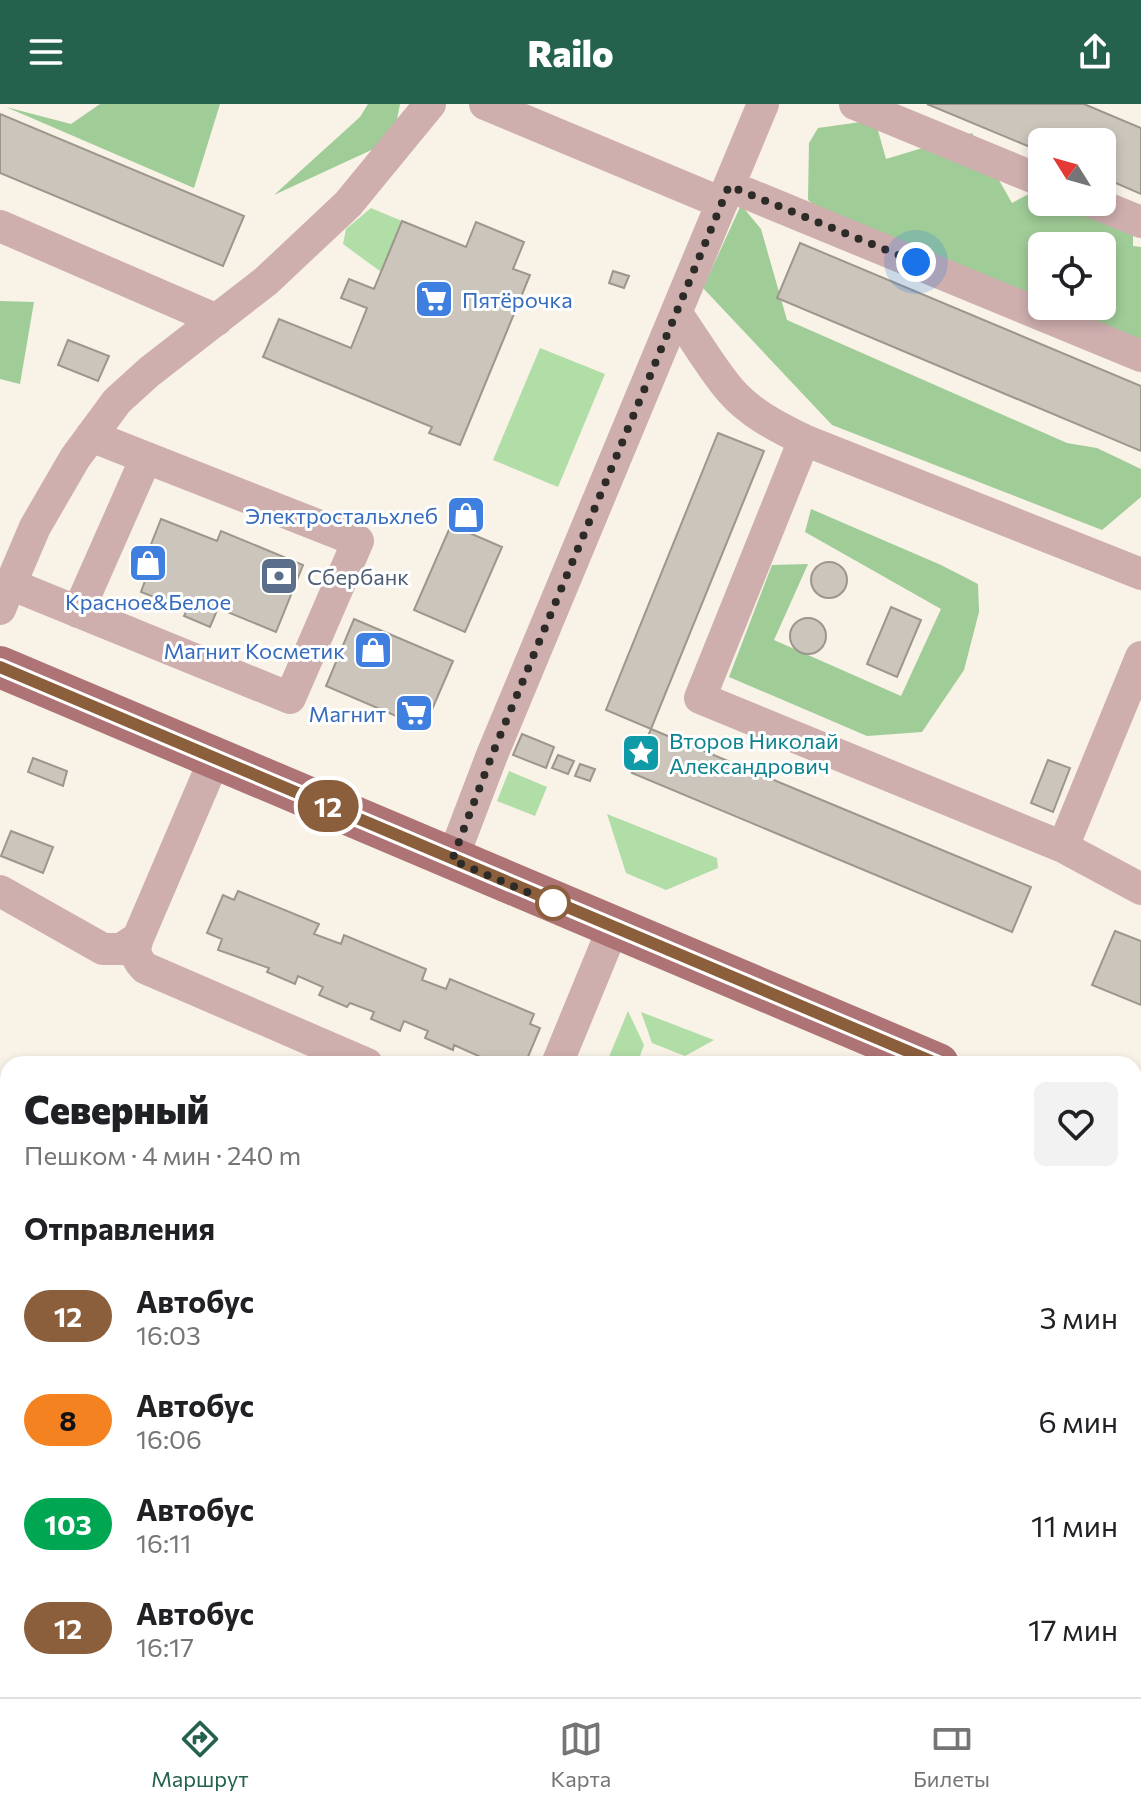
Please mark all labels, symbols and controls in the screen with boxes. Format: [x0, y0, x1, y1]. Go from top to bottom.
icon: menu [24, 30, 68, 74]
text: Railo [527, 30, 614, 74]
icon: share [1073, 30, 1117, 74]
north arrow [1028, 128, 1116, 216]
map controls [1028, 128, 1116, 320]
button: locate [1028, 232, 1116, 320]
your location [896, 242, 936, 282]
supermarket icon: Пятёрочка [413, 278, 455, 320]
place label: Пятёрочка [462, 286, 573, 313]
shop icon: Электростальхлеб [445, 494, 487, 536]
place label: Электростальхлеб [245, 502, 438, 529]
shop icon: Красное&Белое [127, 542, 169, 584]
bank icon: Сбербанк [258, 555, 300, 597]
place label: Сбербанк [307, 563, 409, 590]
place label: Красное&Белое [65, 588, 231, 615]
shop icon: Магнит Косметик [352, 629, 394, 671]
place label: Магнит Косметик [163, 637, 345, 664]
supermarket icon: Магнит [393, 692, 435, 734]
place label: Магнит [309, 700, 386, 727]
place label: Второв Николай Александрович [669, 727, 839, 779]
place icon: Второв Николай Александрович [620, 732, 662, 774]
line badge: 12 [292, 780, 364, 832]
text: 12 [314, 789, 342, 823]
unlabelled marker [536, 886, 570, 920]
button: heart [1034, 1082, 1118, 1166]
text: Северный [24, 1085, 209, 1132]
text: Пешком · 4 мин · 240 m [24, 1139, 301, 1170]
text: Отправления [24, 1209, 215, 1246]
text: Автобус [136, 1282, 254, 1319]
text: 3 мин [1039, 1298, 1118, 1335]
text: 12 [54, 1299, 82, 1333]
text: 16:03 [136, 1319, 201, 1350]
text: Автобус [136, 1386, 254, 1423]
text: 6 мин [1038, 1402, 1118, 1439]
text: 8 [59, 1403, 77, 1437]
text: 16:06 [136, 1423, 202, 1454]
text: Автобус [136, 1490, 254, 1527]
text: 11 мин [1031, 1506, 1118, 1543]
text: 103 [44, 1507, 92, 1541]
text: 16:11 [136, 1527, 191, 1558]
text: Автобус [136, 1594, 254, 1631]
text: 17 мин [1028, 1610, 1118, 1647]
text: 12 [54, 1611, 82, 1645]
text: 16:17 [136, 1631, 194, 1662]
tab: Маршрут [151, 1717, 249, 1792]
tab: Карта [551, 1717, 611, 1792]
tab: Билеты [913, 1717, 990, 1792]

